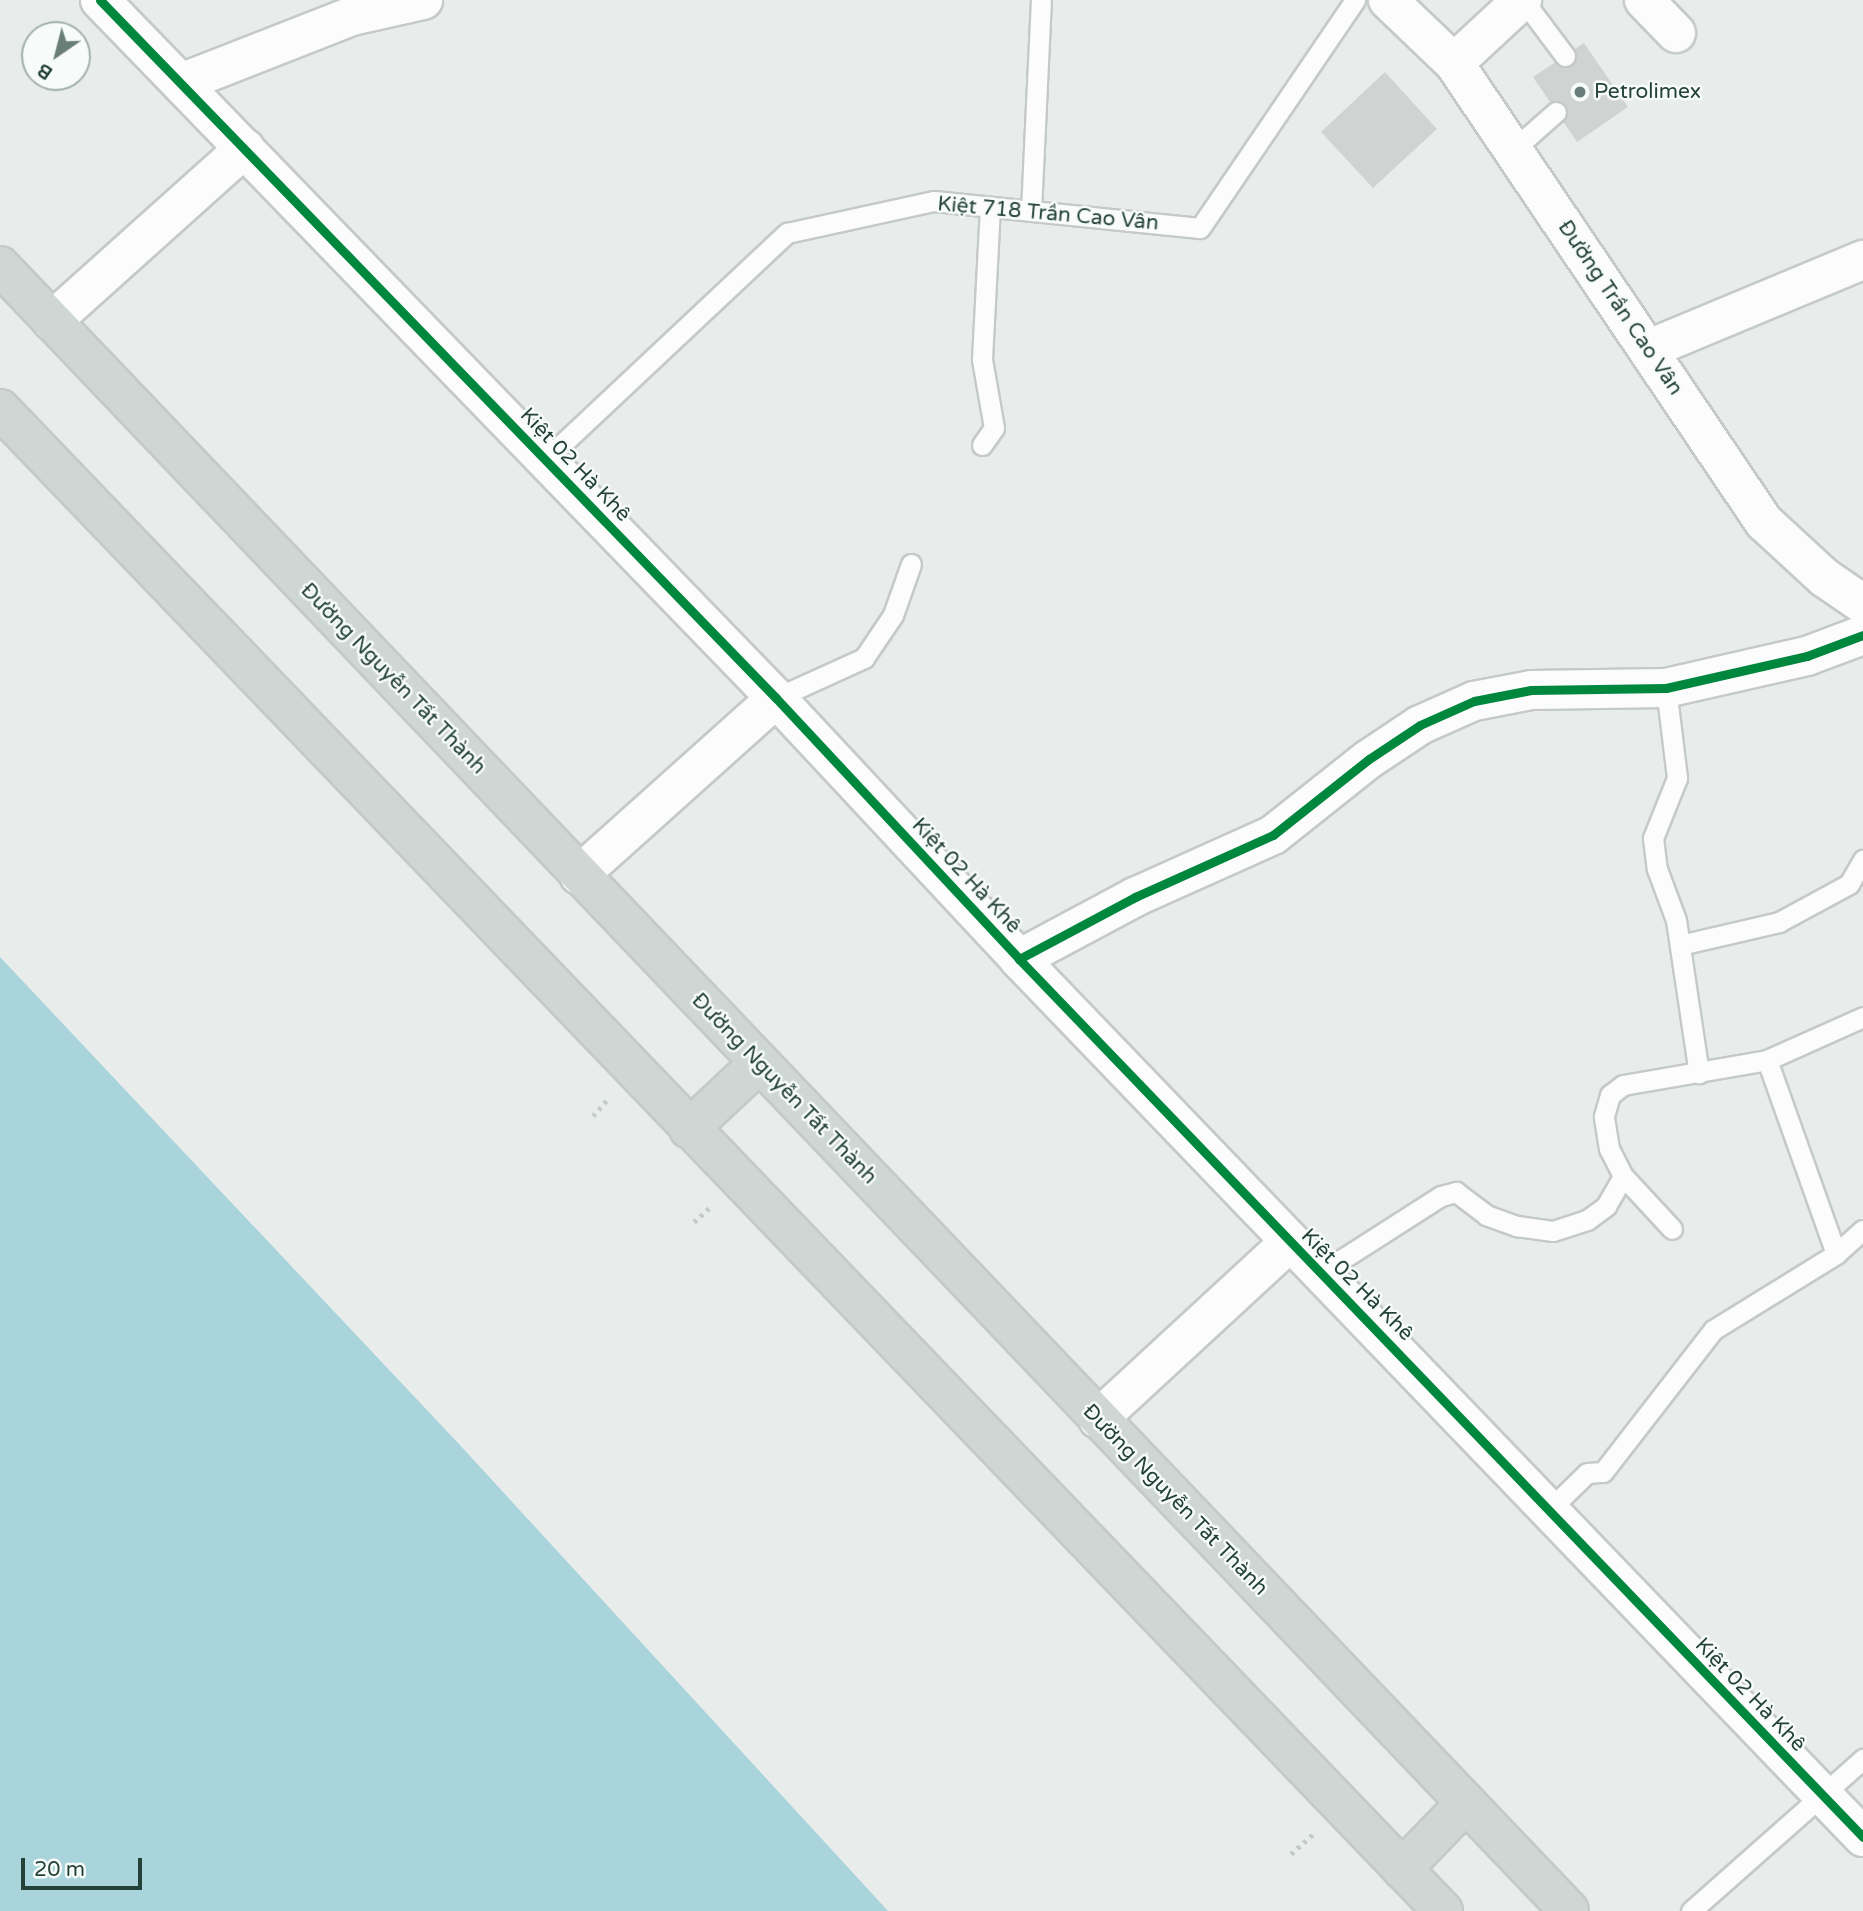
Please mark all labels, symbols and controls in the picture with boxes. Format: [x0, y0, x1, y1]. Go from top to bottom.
north arrow [21, 21, 91, 91]
text: B [33, 59, 57, 84]
place label: Petrolimex [1594, 79, 1701, 105]
marker: Petrolimex [1572, 84, 1588, 100]
street label: Kiệt 718 Trần Cao Vân [936, 192, 1160, 236]
street label: Đường Trần Cao Vân [1552, 216, 1688, 400]
street label: Kiệt 02 Hà Khê [514, 403, 636, 527]
street label: Đường Nguyễn Tất Thành [295, 578, 491, 780]
street label: Kiệt 02 Hà Khê [906, 813, 1026, 939]
street label: Đường Nguyễn Tất Thành [686, 988, 882, 1190]
street label: Kiệt 02 Hà Khê [1296, 1224, 1418, 1346]
street label: Đường Nguyễn Tất Thành [1077, 1399, 1273, 1601]
street label: Kiệt 02 Hà Khê [1689, 1633, 1811, 1757]
scale bar [24, 1844, 145, 1888]
text: 20 m [34, 1857, 85, 1882]

